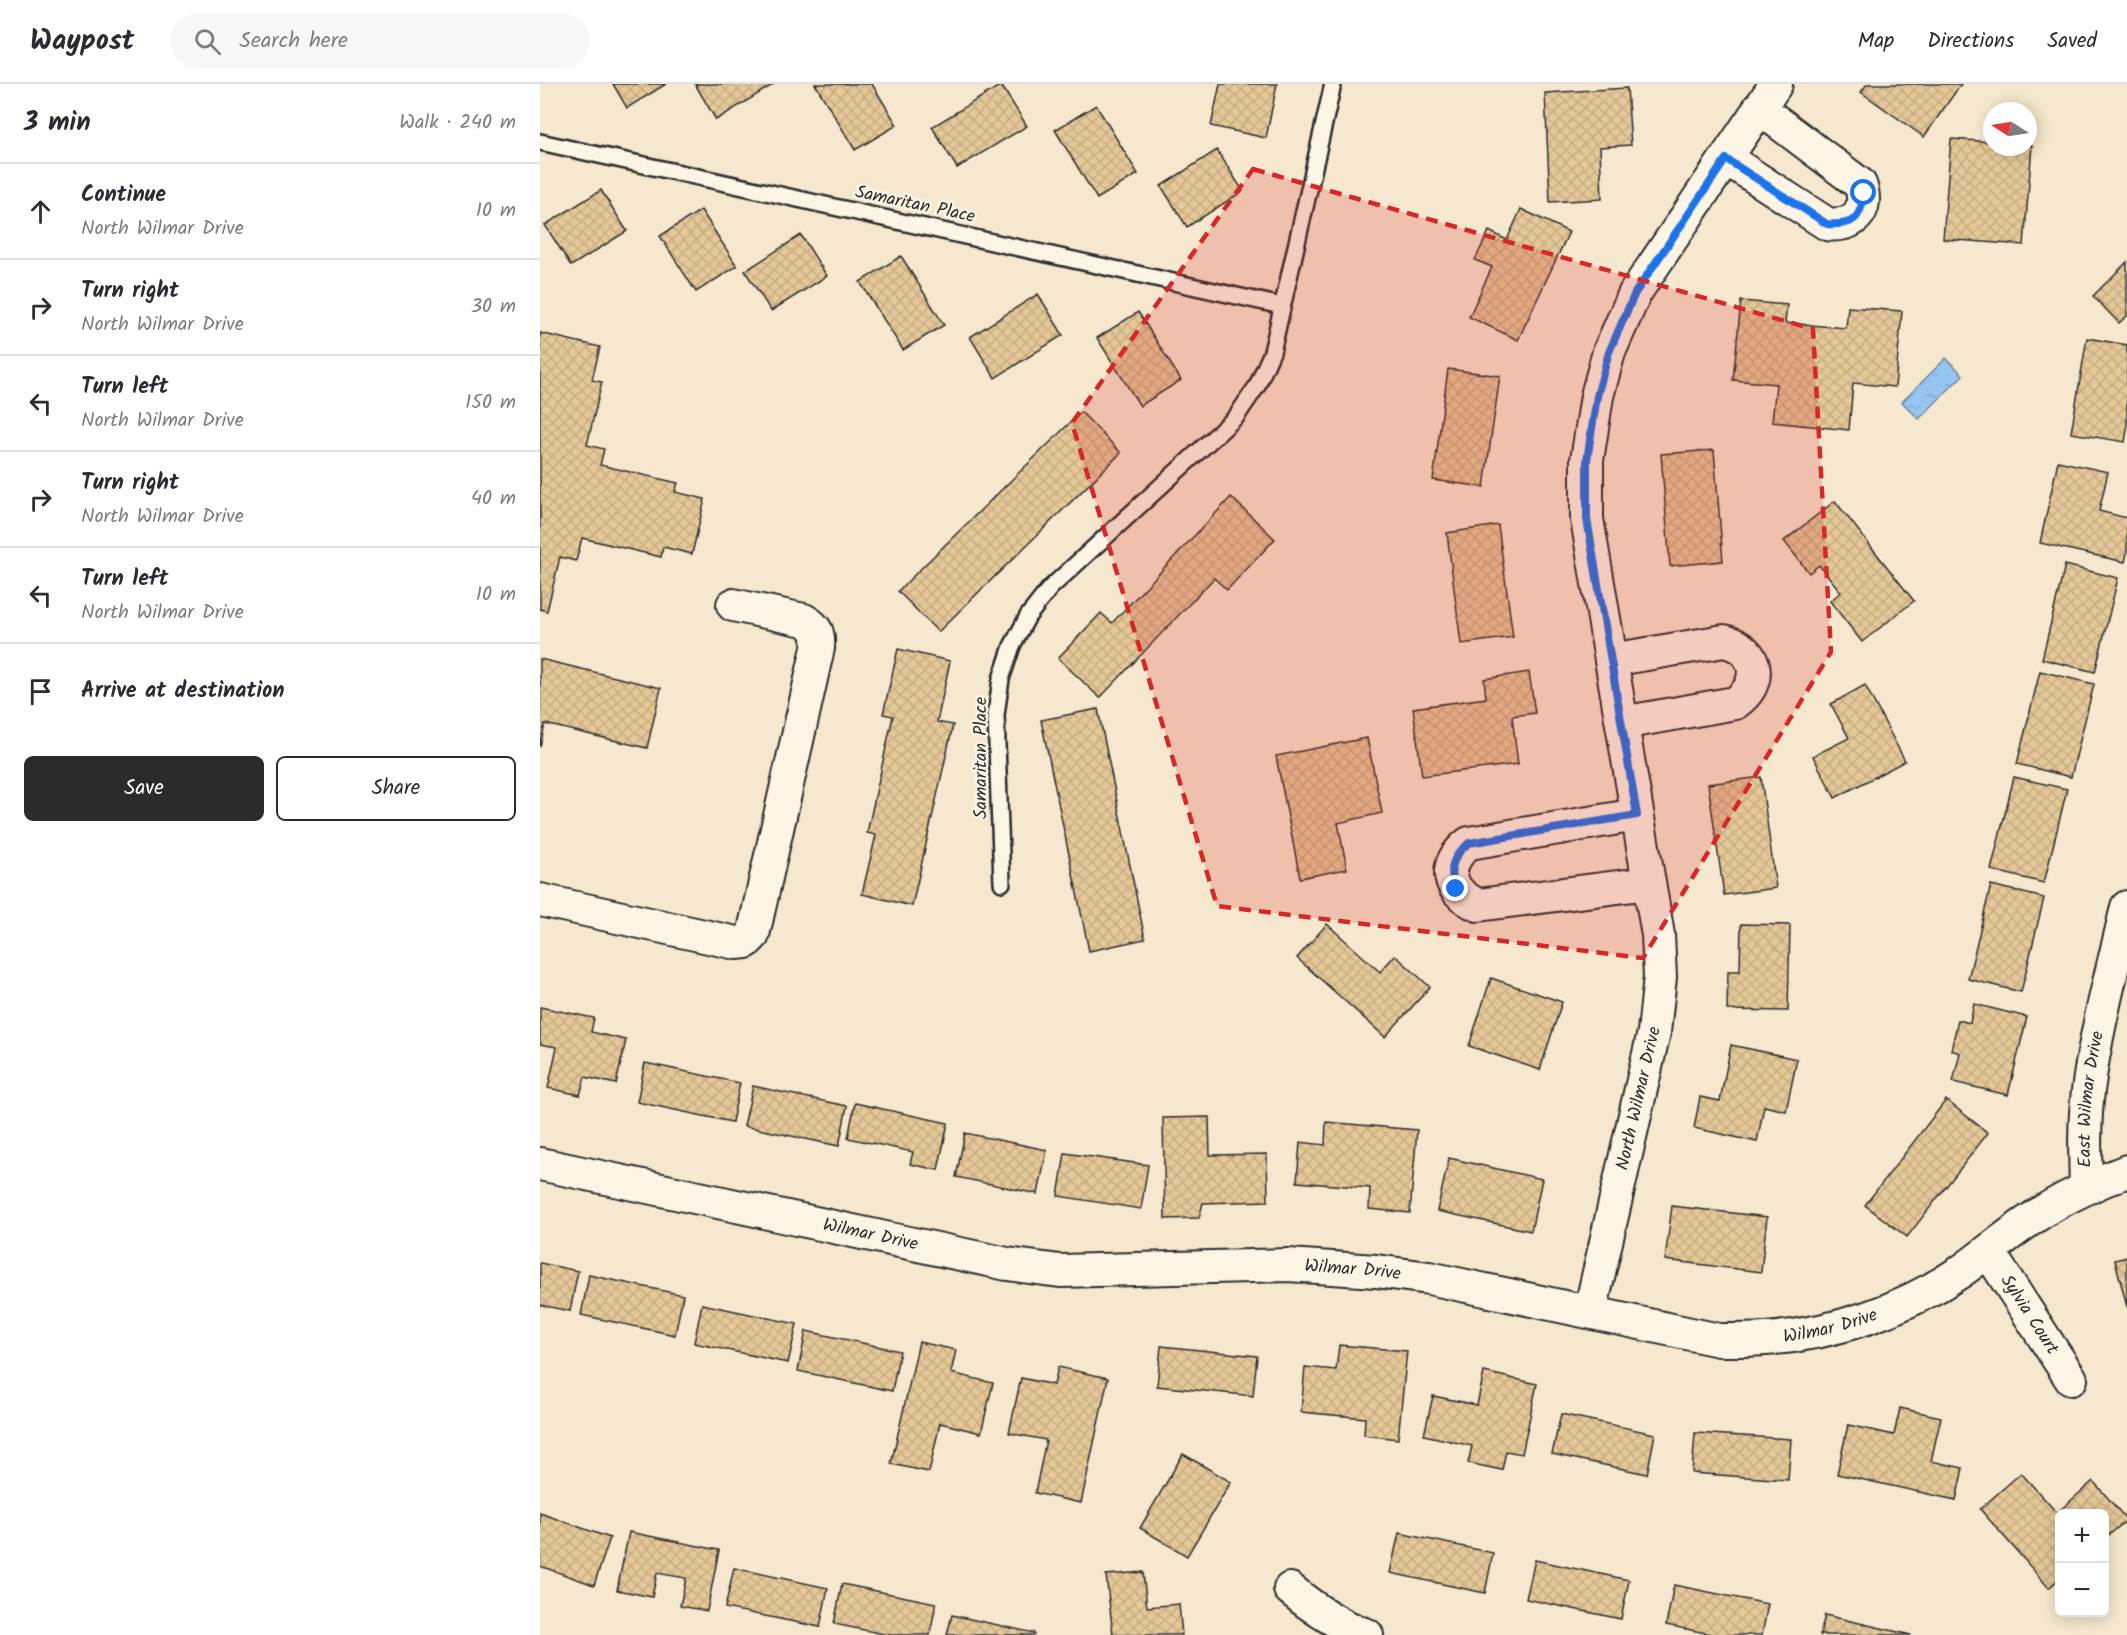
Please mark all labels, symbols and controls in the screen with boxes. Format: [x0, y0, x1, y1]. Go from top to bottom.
search box [170, 14, 590, 68]
text: Waypost [30, 19, 134, 64]
text: Search here [239, 24, 348, 59]
icon: search [191, 25, 224, 58]
text: Map [1858, 25, 1894, 58]
text: Directions [1927, 25, 2014, 58]
text: Saved [2047, 25, 2097, 58]
text: 3 min [24, 102, 91, 144]
north arrow [1983, 102, 2037, 156]
text: Walk · 240 m [399, 107, 516, 139]
text: Continue [81, 178, 166, 213]
street label: Samaritan Place [852, 178, 978, 232]
route start [1850, 179, 1876, 205]
icon: ahead [24, 195, 57, 228]
text: 10 m [476, 195, 516, 227]
text: North Wilmar Drive [81, 213, 244, 245]
text: Turn right [81, 274, 179, 309]
icon: right [24, 291, 57, 324]
text: 30 m [471, 291, 516, 323]
text: North Wilmar Drive [81, 309, 244, 341]
text: Turn left [81, 370, 168, 405]
icon: left [24, 387, 57, 420]
text: 150 m [465, 387, 516, 419]
text: North Wilmar Drive [81, 405, 244, 437]
text: Turn right [81, 466, 179, 501]
icon: right [24, 483, 57, 516]
text: 40 m [471, 483, 516, 515]
text: North Wilmar Drive [81, 501, 244, 533]
text: Turn left [81, 562, 168, 597]
icon: left [24, 579, 57, 612]
text: 10 m [476, 579, 516, 611]
text: North Wilmar Drive [81, 597, 244, 629]
text: Arrive at destination [81, 674, 284, 709]
icon: arrive [24, 675, 57, 708]
street label: Samaritan Place [967, 697, 996, 819]
button: Save [24, 756, 264, 821]
button: Share [276, 756, 516, 821]
route end [1442, 875, 1468, 901]
street label: North Wilmar Drive [1608, 1025, 1669, 1173]
street label: East Wilmar Drive [2071, 1029, 2112, 1168]
street label: Wilmar Drive [820, 1211, 921, 1259]
street label: Wilmar Drive [1304, 1252, 1403, 1289]
street label: Sylvia Court [1993, 1269, 2067, 1362]
street label: Wilmar Drive [1781, 1301, 1882, 1352]
map controls [2055, 1509, 2109, 1617]
button: + [2055, 1509, 2109, 1563]
button: − [2055, 1563, 2109, 1617]

